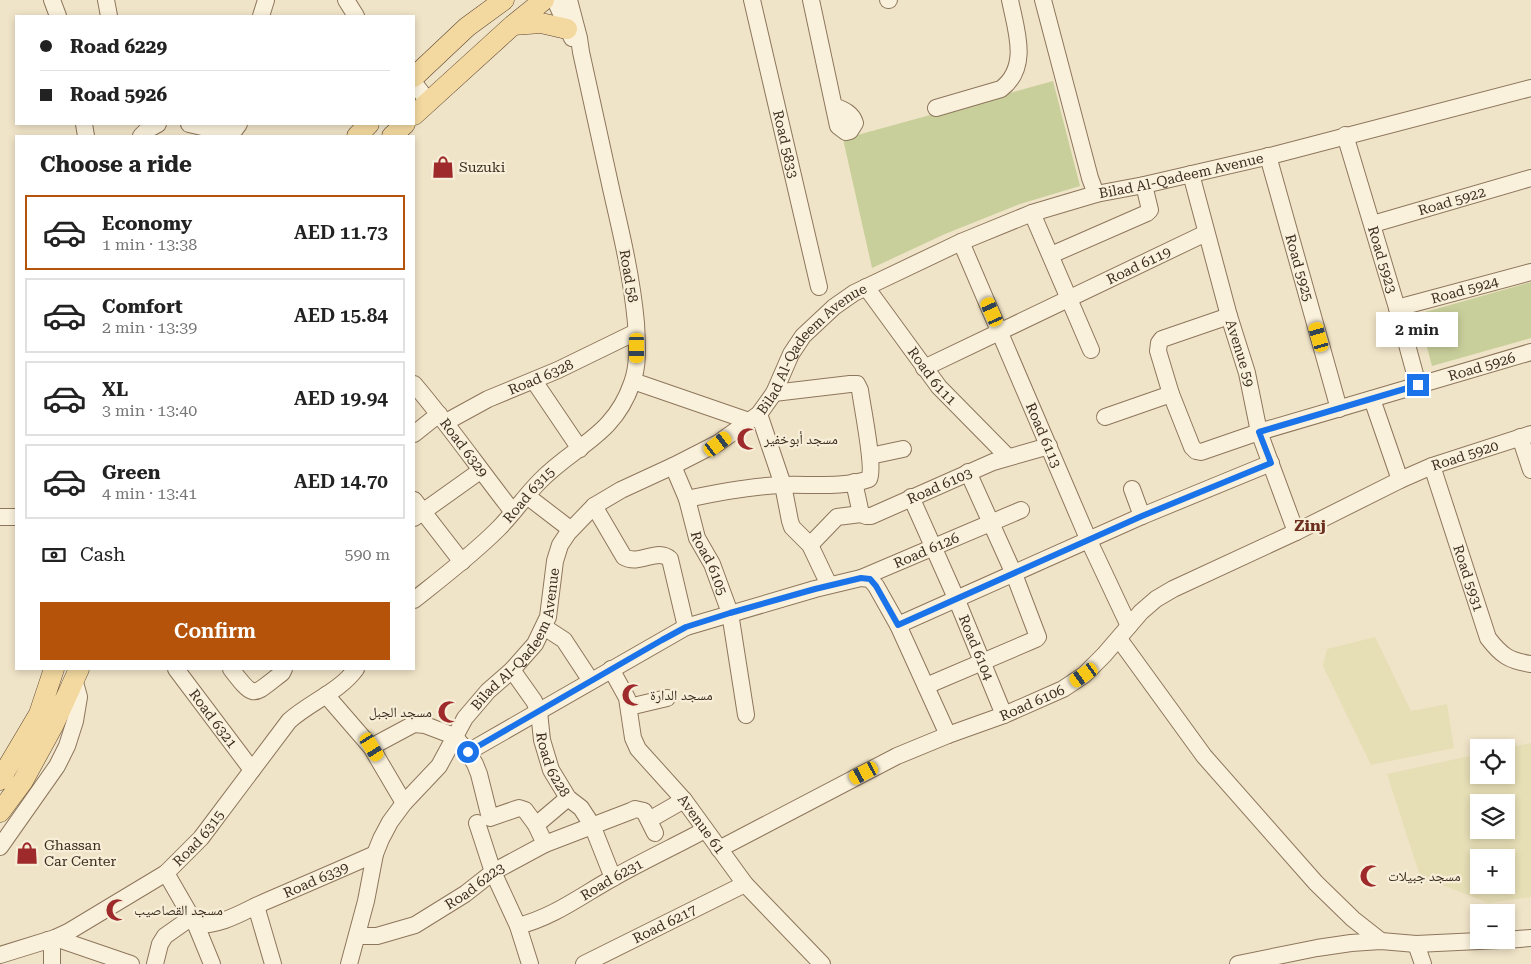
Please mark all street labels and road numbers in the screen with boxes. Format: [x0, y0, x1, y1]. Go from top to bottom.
street label: Road 5833 [770, 109, 801, 180]
street label: Bilad Al-Qadeem Avenue [1097, 150, 1265, 201]
street label: Road 5922 [1416, 184, 1487, 218]
street label: Road 5923 [1365, 224, 1400, 295]
street label: Road 5925 [1282, 232, 1316, 303]
street label: Road 6119 [1104, 243, 1174, 287]
street label: Road 58 [616, 248, 642, 304]
street label: Road 5924 [1429, 273, 1500, 307]
street label: Bilad Al-Qadeem Avenue [753, 280, 870, 417]
street label: Avenue 59 [1223, 318, 1258, 388]
street label: Road 6111 [905, 344, 960, 408]
street label: Road 5926 [1446, 349, 1517, 384]
street label: Road 6328 [506, 356, 576, 398]
street label: Road 6113 [1023, 400, 1065, 470]
street label: Road 6329 [437, 415, 492, 480]
street label: Road 5920 [1429, 437, 1500, 474]
street label: Road 6315 [500, 463, 558, 526]
street label: Road 6103 [905, 464, 975, 507]
street label: Road 6105 [688, 529, 731, 597]
street label: Road 6126 [891, 529, 961, 571]
street label: Road 5931 [1450, 543, 1487, 614]
street label: Bilad Al-Qadeem Avenue [468, 567, 562, 713]
street label: Road 6104 [956, 612, 997, 683]
street label: Road 6106 [997, 681, 1067, 724]
street label: Road 6321 [186, 686, 241, 751]
street label: Road 6228 [533, 731, 574, 800]
street label: Avenue 61 [675, 791, 728, 857]
street label: Road 6315 [170, 807, 227, 869]
street label: Road 6231 [577, 855, 646, 903]
street label: Road 6339 [281, 859, 351, 901]
street label: Road 6223 [442, 859, 507, 912]
street label: Road 6217 [630, 901, 699, 947]

